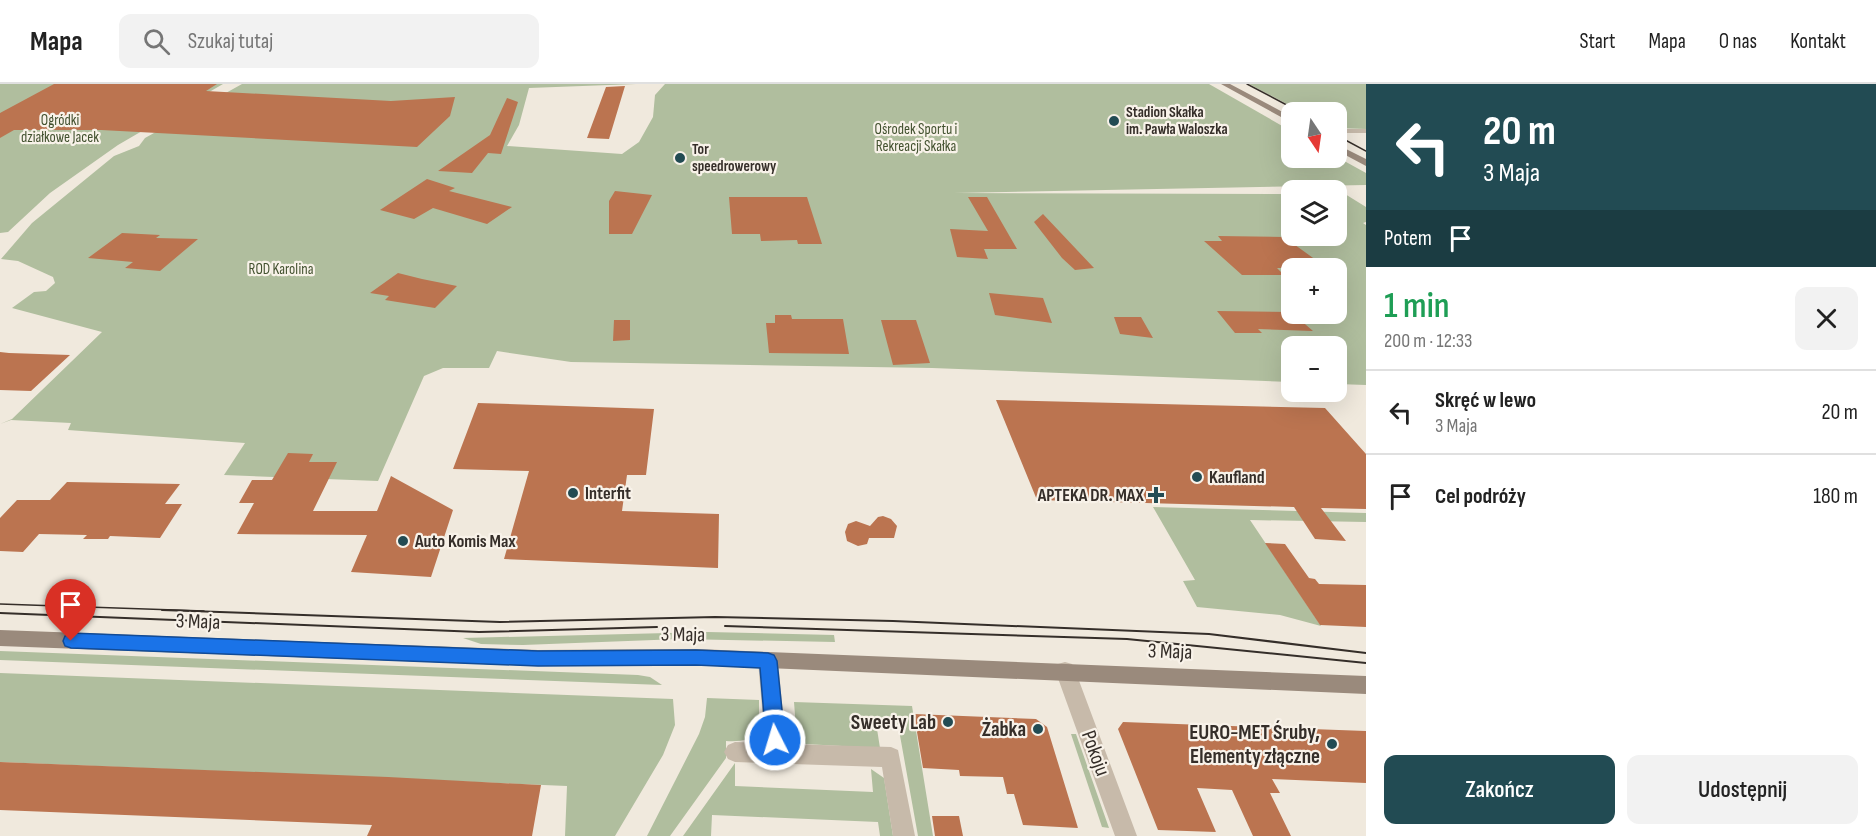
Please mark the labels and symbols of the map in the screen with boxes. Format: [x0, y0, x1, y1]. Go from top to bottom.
north arrow [1281, 102, 1347, 168]
place label: Stadion Skałka im. Pawła Waloszka [1126, 103, 1228, 139]
park label: Ogródki działkowe Jacek [21, 111, 99, 147]
marker: Stadion Skałka im. Pawła Waloszka [1107, 114, 1121, 128]
park label: Ośrodek Sportu i Rekreacji Skałka [875, 120, 958, 156]
place label: Tor speedrowerowy [692, 140, 777, 176]
marker: Tor speedrowerowy [673, 151, 687, 165]
park label: ROD Karolina [249, 260, 314, 279]
place label: Kaufland [1209, 467, 1265, 488]
marker: Kaufland [1190, 470, 1204, 484]
place label: Interfit [585, 483, 631, 504]
place label: APTEKA DR. MAX [1037, 485, 1145, 506]
marker: Interfit [566, 486, 580, 500]
marker: APTEKA DR. MAX [1149, 488, 1163, 502]
place label: Auto Komis Max [414, 531, 516, 552]
marker: Auto Komis Max [396, 534, 410, 548]
pin [45, 579, 96, 641]
street label: 3 Maja [175, 608, 221, 635]
street label: 3 Maja [661, 622, 705, 647]
street label: 3 Maja [1147, 638, 1193, 665]
position arrow [743, 708, 807, 772]
place label: Sweety Lab [851, 710, 936, 735]
marker: Sweety Lab [941, 715, 955, 729]
place label: Żabka [982, 717, 1026, 742]
place label: EURO-MET Śruby, Elementy złączne [1189, 720, 1320, 769]
marker: Żabka [1031, 722, 1045, 736]
street label: Pokoju [1076, 727, 1115, 779]
marker: EURO-MET Śruby, Elementy złączne [1325, 737, 1339, 751]

